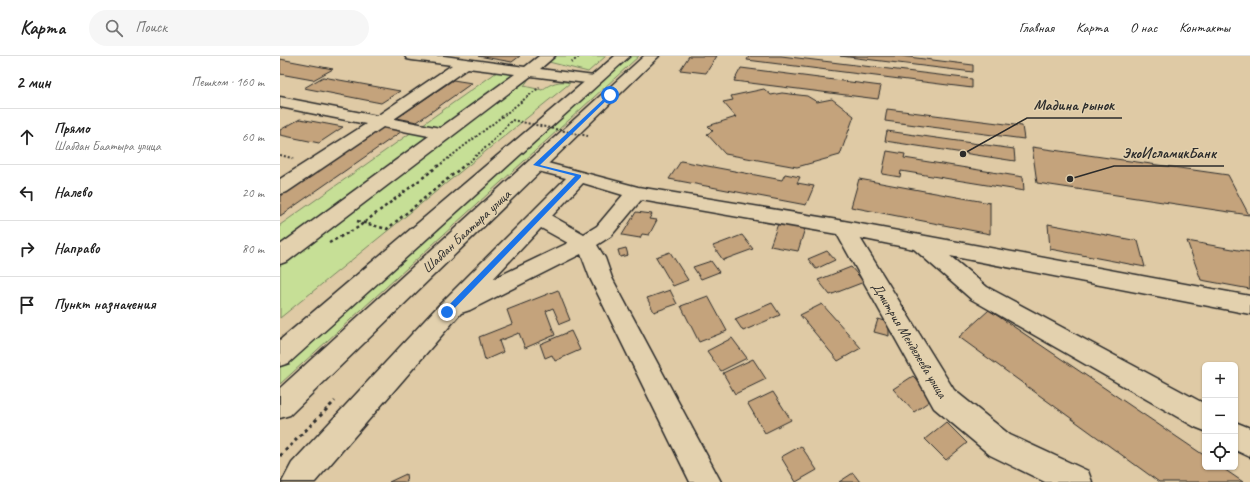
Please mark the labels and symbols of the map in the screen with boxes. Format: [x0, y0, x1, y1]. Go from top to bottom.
route start [601, 86, 619, 104]
callout: Мадина рынок [1027, 91, 1122, 118]
text: Мадина рынок [1034, 96, 1115, 115]
callout: ЭкоИсламикБанк [1114, 139, 1224, 166]
text: ЭкоИсламикБанк [1122, 144, 1218, 163]
street label: Шабдан Баатыра улица [419, 185, 515, 277]
street label: Дмитрия Менделеева улица [868, 279, 952, 402]
route end [438, 303, 456, 321]

